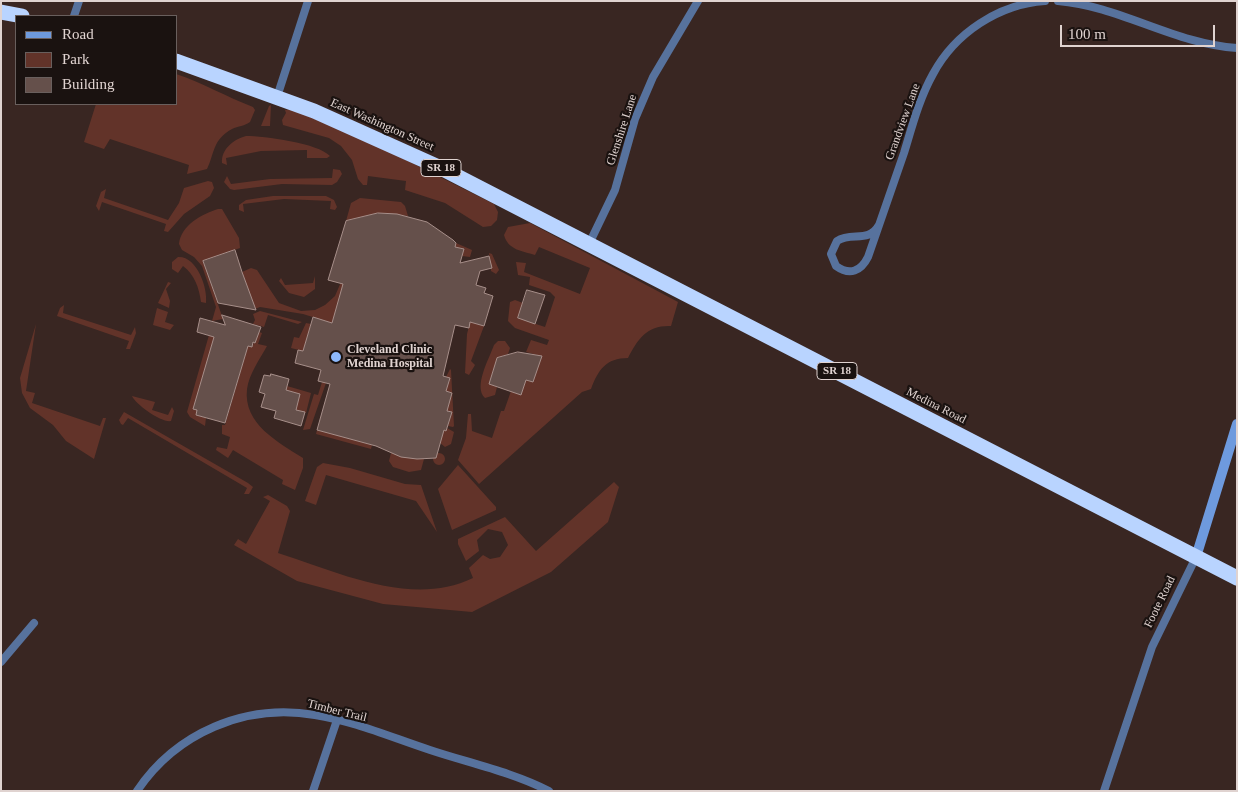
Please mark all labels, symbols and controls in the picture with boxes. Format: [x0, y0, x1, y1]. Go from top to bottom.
legend [15, 15, 178, 105]
scale bar [1063, 15, 1218, 47]
text: Road [62, 26, 94, 42]
text: 100 m [1068, 26, 1106, 42]
text: Park [62, 51, 90, 67]
text: Building [62, 76, 115, 92]
street label: Grandview Lane [883, 82, 923, 162]
street label: Glenshire Lane [604, 93, 640, 167]
street label: East Washington Street [328, 96, 436, 154]
road number: SR 18 [421, 160, 461, 177]
place label: Cleveland Clinic Medina Hospital [347, 343, 433, 371]
marker: Cleveland Clinic Medina Hospital [329, 350, 343, 364]
road number: SR 18 [817, 362, 857, 380]
street label: Medina Road [904, 385, 968, 427]
street label: Foote Road [1141, 574, 1179, 630]
street label: Timber Trail [306, 697, 368, 725]

